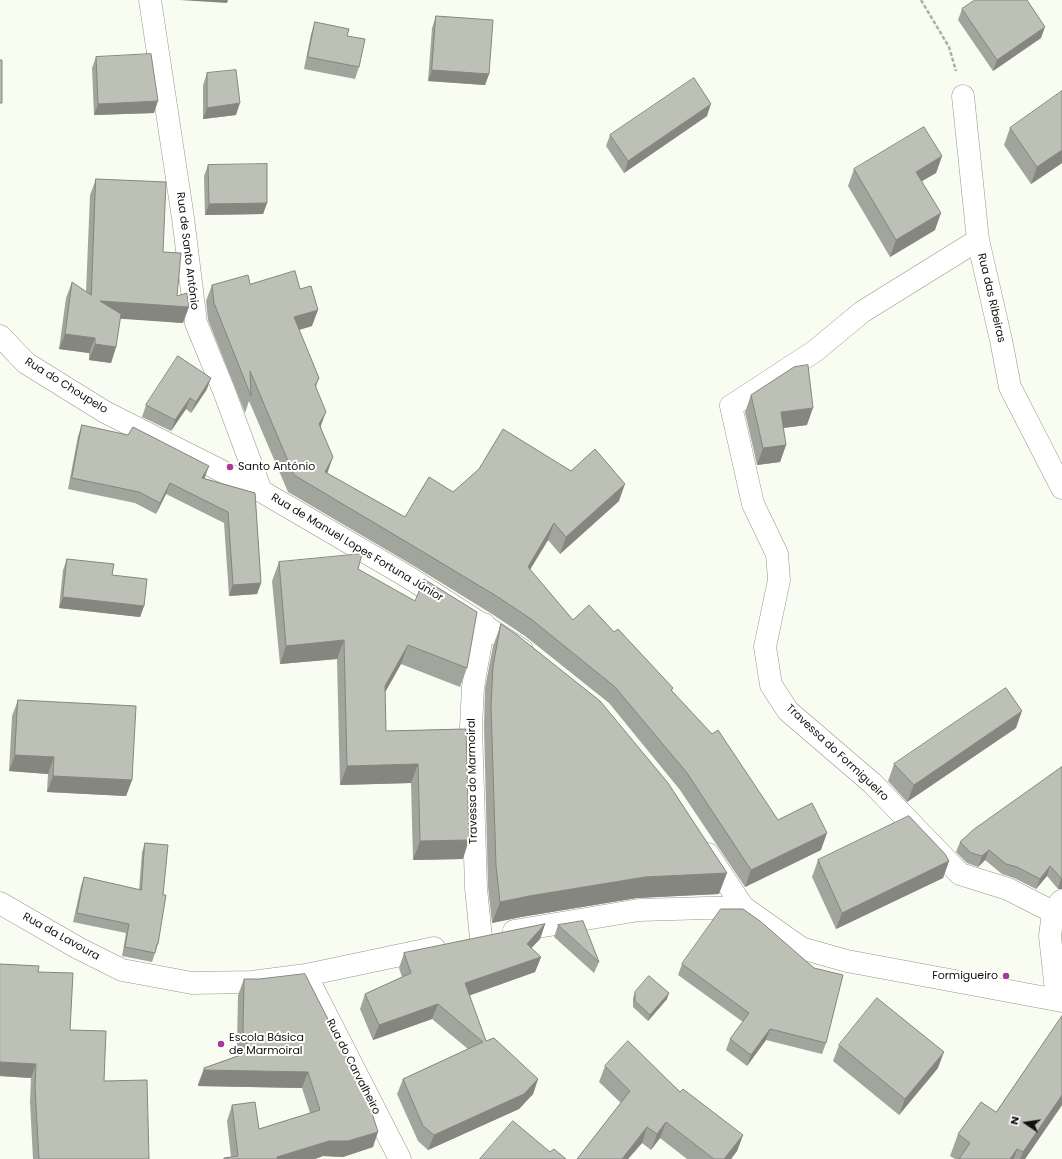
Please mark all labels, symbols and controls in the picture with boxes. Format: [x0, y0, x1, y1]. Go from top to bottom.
street label: Rua de Santo António [173, 191, 201, 311]
street label: Rua das Ribeiras [974, 252, 1008, 344]
street label: Rua do Choupelo [22, 355, 110, 417]
place label: Santo António [238, 460, 315, 474]
marker: Santo António [225, 462, 235, 472]
street label: Rua de Manuel Lopes Fortuna Júnior [269, 491, 445, 605]
street label: Travessa do Formigueiro [783, 702, 891, 804]
street label: Travessa do Marmoiral [465, 718, 481, 844]
street label: Rua da Lavoura [20, 910, 102, 964]
place label: Formigueiro [932, 969, 998, 983]
marker: Formigueiro [1001, 971, 1011, 981]
street label: Rua do Carvalheiro [323, 1017, 383, 1117]
place label: Escola Básica de Marmoiral [229, 1031, 304, 1057]
marker: Escola Básica de Marmoiral [216, 1039, 226, 1049]
north arrow [1006, 1103, 1046, 1143]
text: N [1006, 1114, 1023, 1126]

